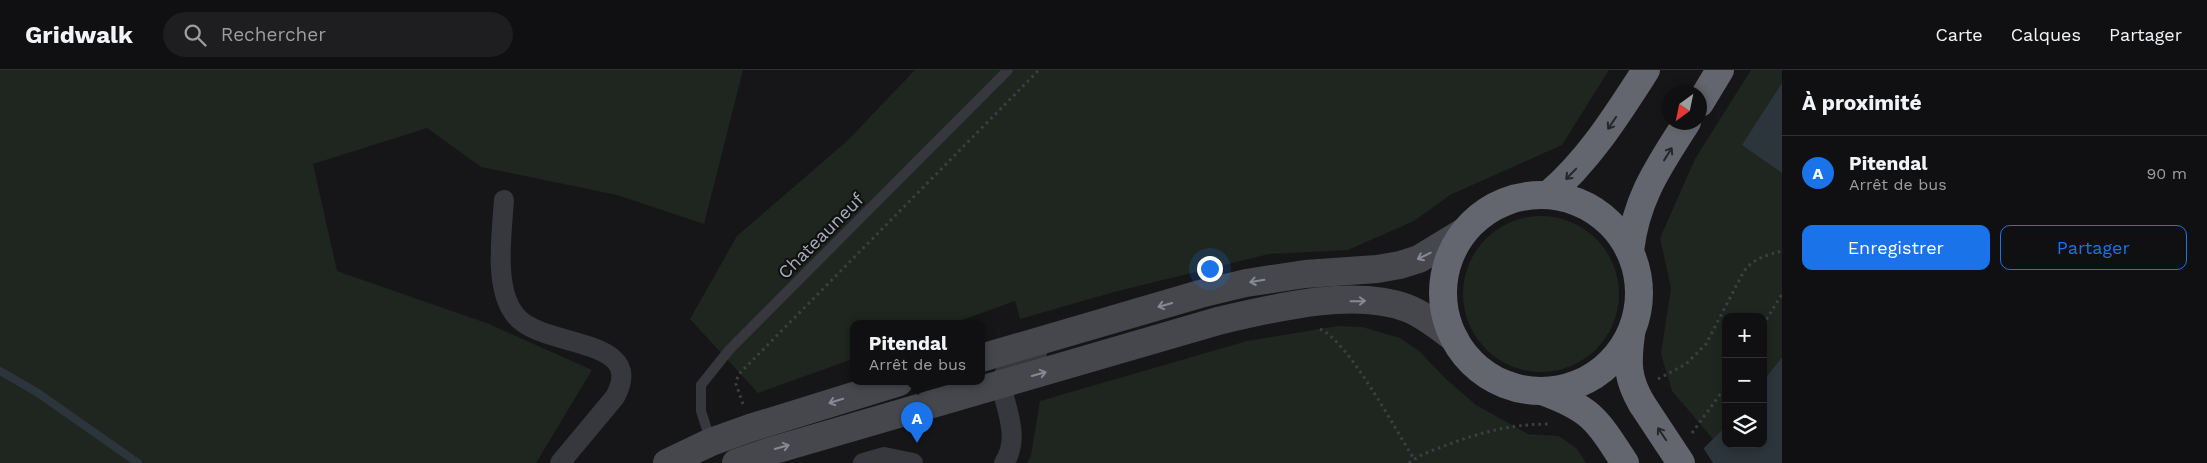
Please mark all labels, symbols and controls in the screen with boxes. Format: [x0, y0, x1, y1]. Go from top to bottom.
search box [163, 12, 513, 57]
text: Gridwalk [25, 21, 133, 49]
icon: search [181, 21, 209, 49]
text: Rechercher [221, 23, 326, 46]
text: Carte [1935, 24, 1983, 45]
text: Calques [2011, 24, 2081, 45]
text: Partager [2109, 24, 2182, 45]
north arrow [1662, 85, 1707, 130]
text: À proximité [1802, 90, 1922, 115]
one-way arrow [1606, 115, 1616, 129]
one-way arrow [1663, 147, 1673, 161]
text: Pitendal [1849, 152, 1927, 175]
text: A [1813, 164, 1823, 183]
text: 90 m [2146, 164, 2187, 183]
one-way arrow [1565, 168, 1577, 180]
text: Arrêt de bus [1849, 175, 1947, 194]
street label: Chateauneuf [774, 189, 868, 283]
button: Enregistrer [1802, 225, 1990, 270]
button: Partager [2000, 225, 2187, 270]
one-way arrow [1416, 251, 1431, 261]
your location [1197, 256, 1223, 282]
one-way arrow [1249, 276, 1265, 286]
one-way arrow [1350, 296, 1366, 306]
one-way arrow [1157, 300, 1173, 310]
map controls [1722, 313, 1767, 448]
button: + [1722, 313, 1767, 358]
popup [850, 320, 985, 385]
text: Pitendal [869, 332, 947, 355]
text: Arrêt de bus [869, 355, 966, 374]
button: − [1722, 358, 1767, 403]
one-way arrow [1031, 368, 1047, 378]
one-way arrow [828, 397, 844, 407]
pin: A [901, 402, 933, 443]
button: layers [1722, 403, 1767, 448]
one-way arrow [1657, 427, 1667, 441]
one-way arrow [773, 442, 789, 452]

